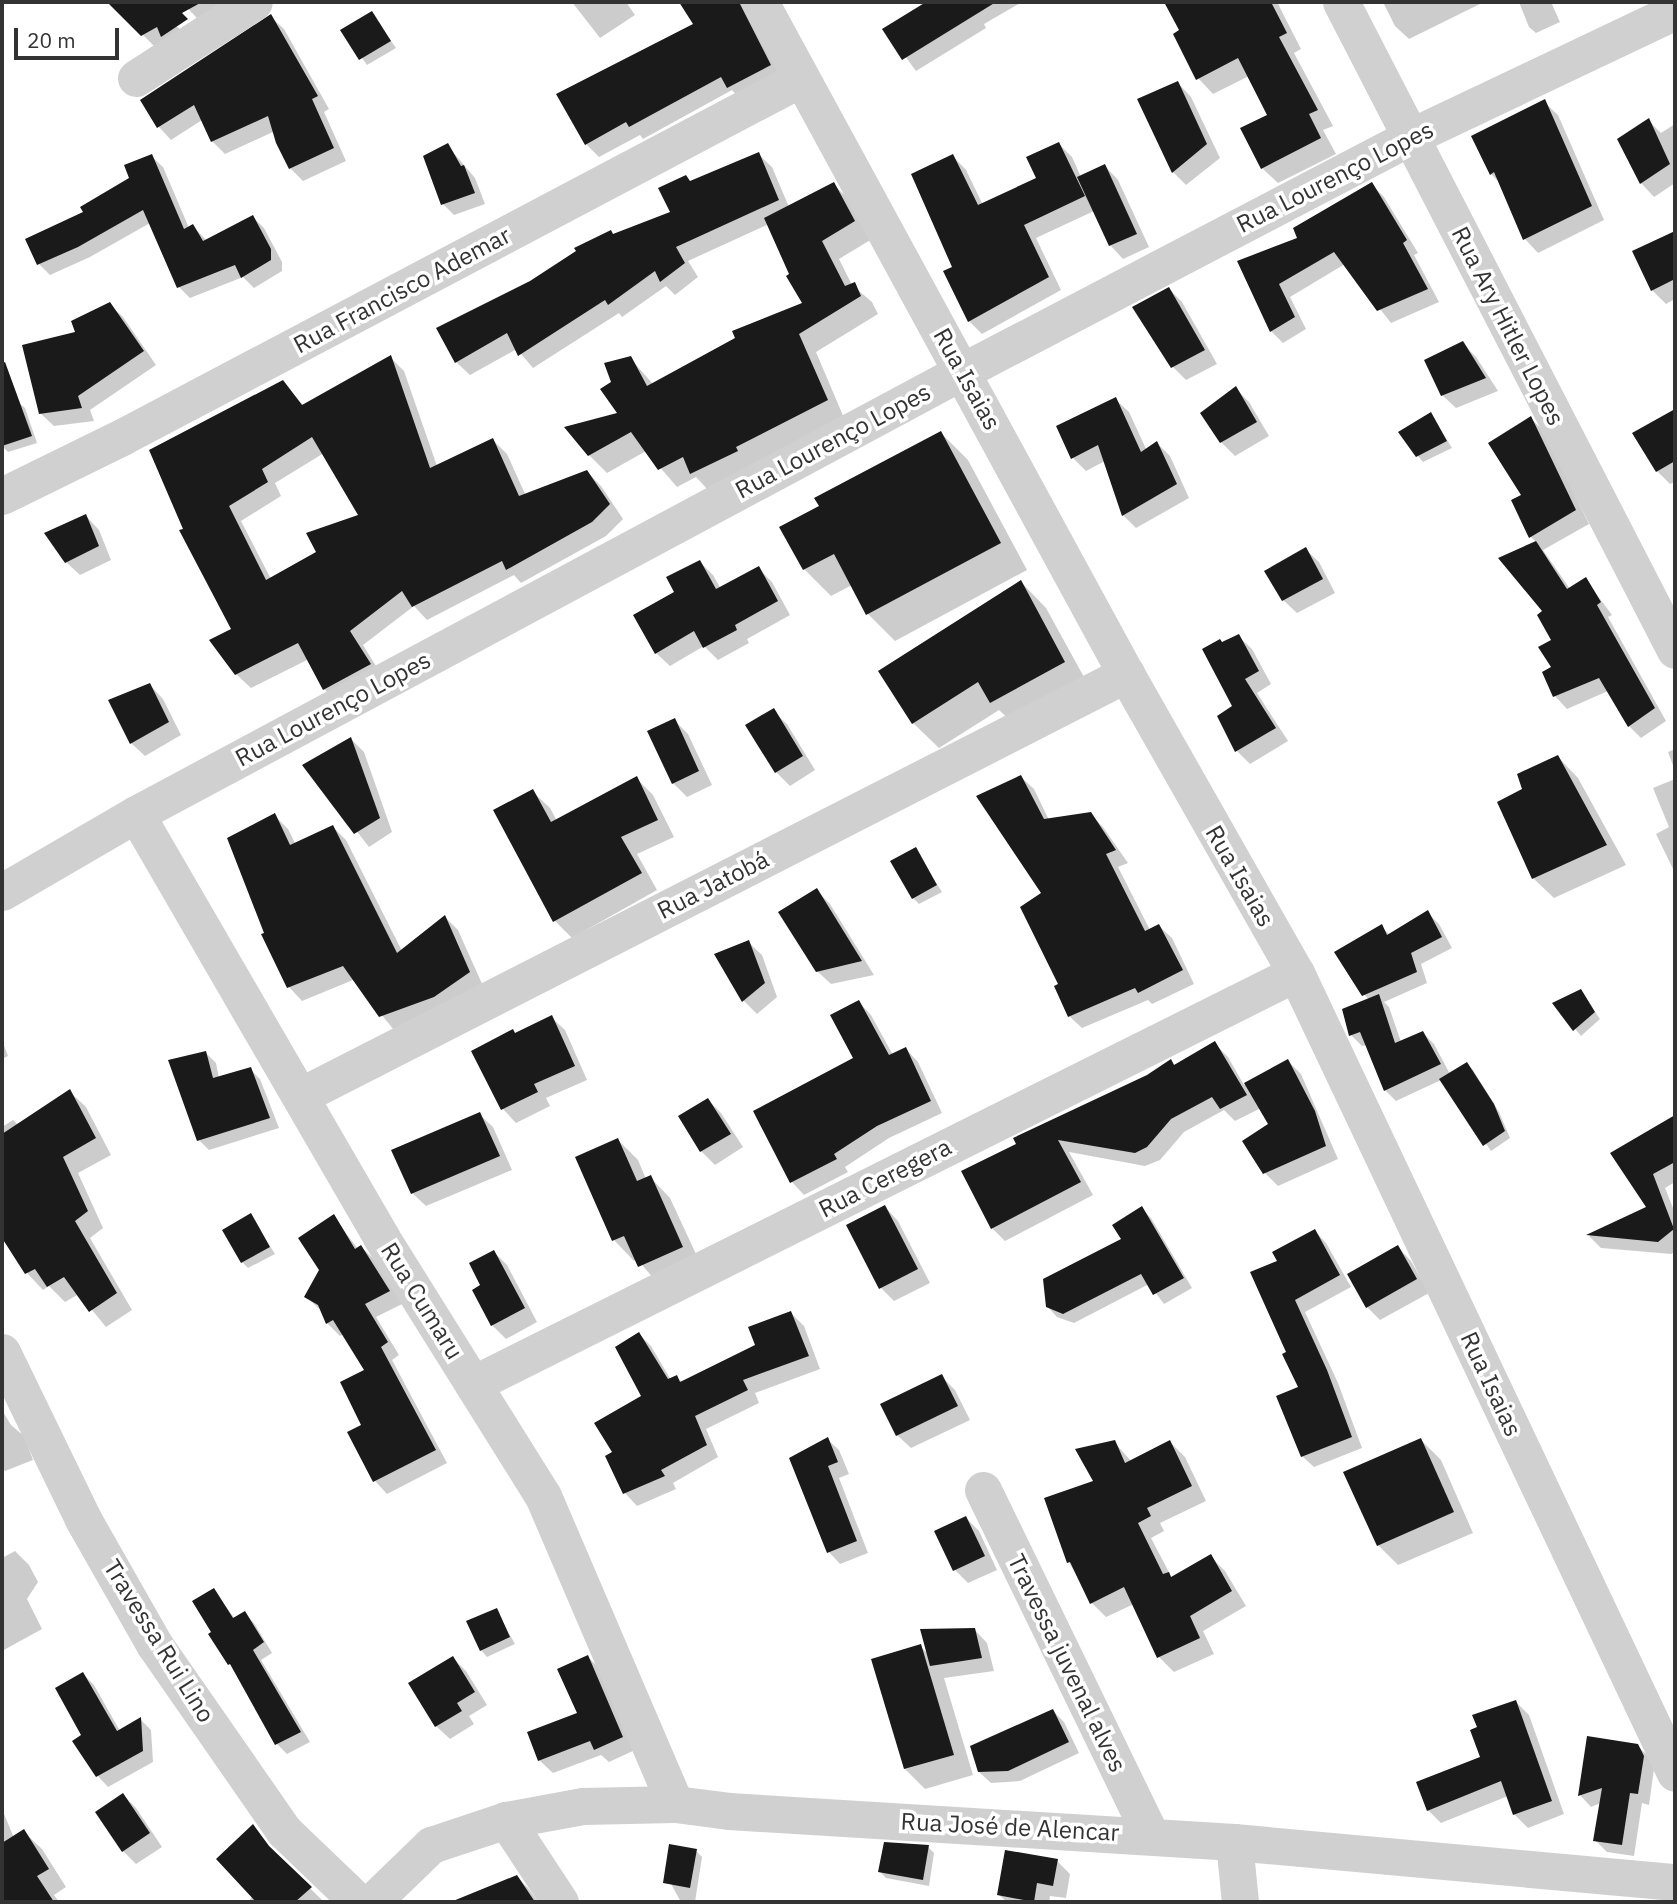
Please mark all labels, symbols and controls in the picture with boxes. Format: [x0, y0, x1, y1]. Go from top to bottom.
scale bar [18, 14, 122, 58]
text: 20 m [27, 26, 76, 54]
street label: Rua Lourenço Lopes [1232, 115, 1438, 239]
street label: Rua Francisco Ademar [289, 221, 515, 359]
street label: Rua Ary Hitler Lopes [1445, 222, 1571, 430]
street label: Rua Isaias [927, 323, 1007, 435]
street label: Rua Lourenço Lopes [730, 377, 936, 505]
street label: Rua Lourenço Lopes [230, 645, 436, 773]
street label: Rua Isaias [1200, 820, 1280, 932]
street label: Rua Jatobá [653, 845, 773, 925]
street label: Rua Ceregera [814, 1132, 956, 1224]
street label: Rua Cumaru [375, 1237, 469, 1365]
street label: Rua Isaias [1454, 1327, 1528, 1441]
street label: Travessa juvenal alves [1002, 1549, 1132, 1777]
street label: Travessa Rui Lino [97, 1554, 221, 1728]
street label: Rua José de Alencar [900, 1807, 1120, 1847]

